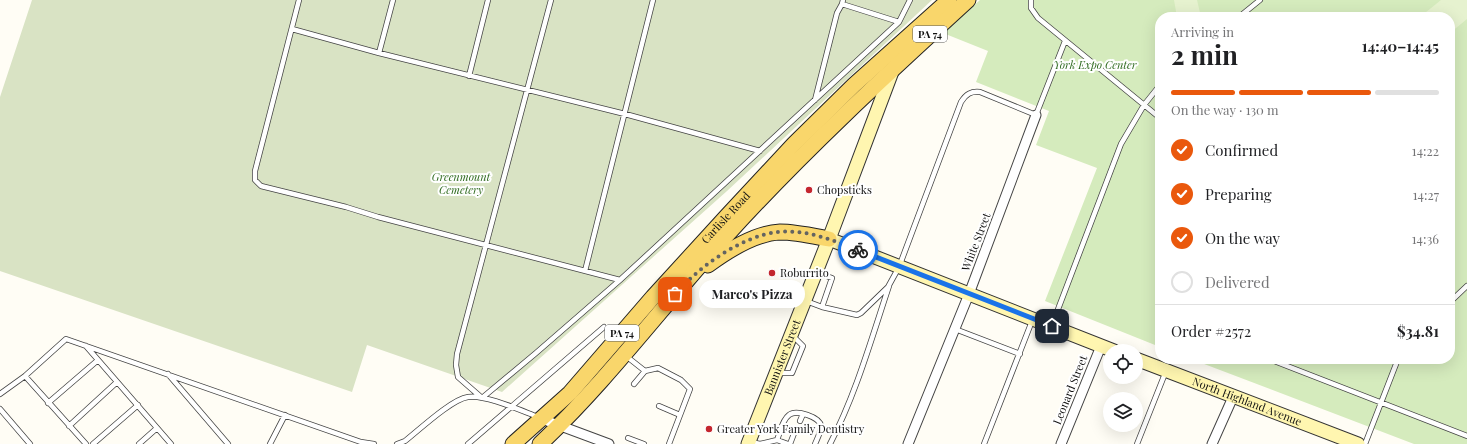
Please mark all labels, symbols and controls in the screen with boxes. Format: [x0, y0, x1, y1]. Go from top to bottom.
text: Arriving in [1171, 23, 1234, 40]
road number: PA 74 [913, 26, 947, 42]
text: 14:40–14:45 [1362, 36, 1439, 56]
text: 2 min [1171, 37, 1238, 72]
park label: York Expo Center [1054, 57, 1137, 72]
text: On the way · 130 m [1171, 101, 1279, 118]
icon: check [1171, 139, 1193, 161]
text: Confirmed [1205, 140, 1278, 160]
text: 14:22 [1412, 142, 1439, 159]
park label: Greenmount Cemetery [432, 169, 492, 197]
place label: Chopsticks [817, 182, 872, 197]
icon: check [1171, 183, 1193, 205]
text: Preparing [1205, 184, 1272, 204]
marker: Chopsticks [804, 185, 814, 195]
text: 14:27 [1413, 186, 1439, 203]
street label: Carlisle Road [698, 188, 753, 246]
street label: White Street [957, 210, 994, 274]
icon: check [1171, 227, 1193, 249]
text: On the way [1205, 228, 1280, 248]
courier [838, 230, 878, 270]
text: 14:36 [1412, 230, 1439, 247]
icon: bike [847, 239, 869, 261]
place label: Roburrito [780, 265, 829, 280]
marker: Roburrito [767, 268, 777, 278]
text: Delivered [1205, 272, 1270, 292]
pin [658, 277, 692, 311]
callout: Marco's Pizza [699, 280, 805, 308]
icon: bag [664, 283, 686, 305]
text: Marco's Pizza [711, 285, 793, 302]
pin [1035, 309, 1069, 343]
icon: home [1041, 315, 1063, 337]
street label: Bannister Street [760, 317, 803, 397]
text: Order #2572 [1171, 321, 1251, 341]
text: $34.81 [1397, 321, 1439, 341]
road number: PA 74 [605, 325, 639, 341]
map controls [1103, 344, 1143, 432]
button: locate [1103, 344, 1143, 384]
street label: Leonard Street [1049, 353, 1090, 427]
street label: North Highland Avenue [1191, 373, 1304, 429]
button: layers [1103, 392, 1143, 432]
place label: Greater York Family Dentistry [717, 421, 865, 436]
marker: Greater York Family Dentistry [704, 424, 714, 434]

